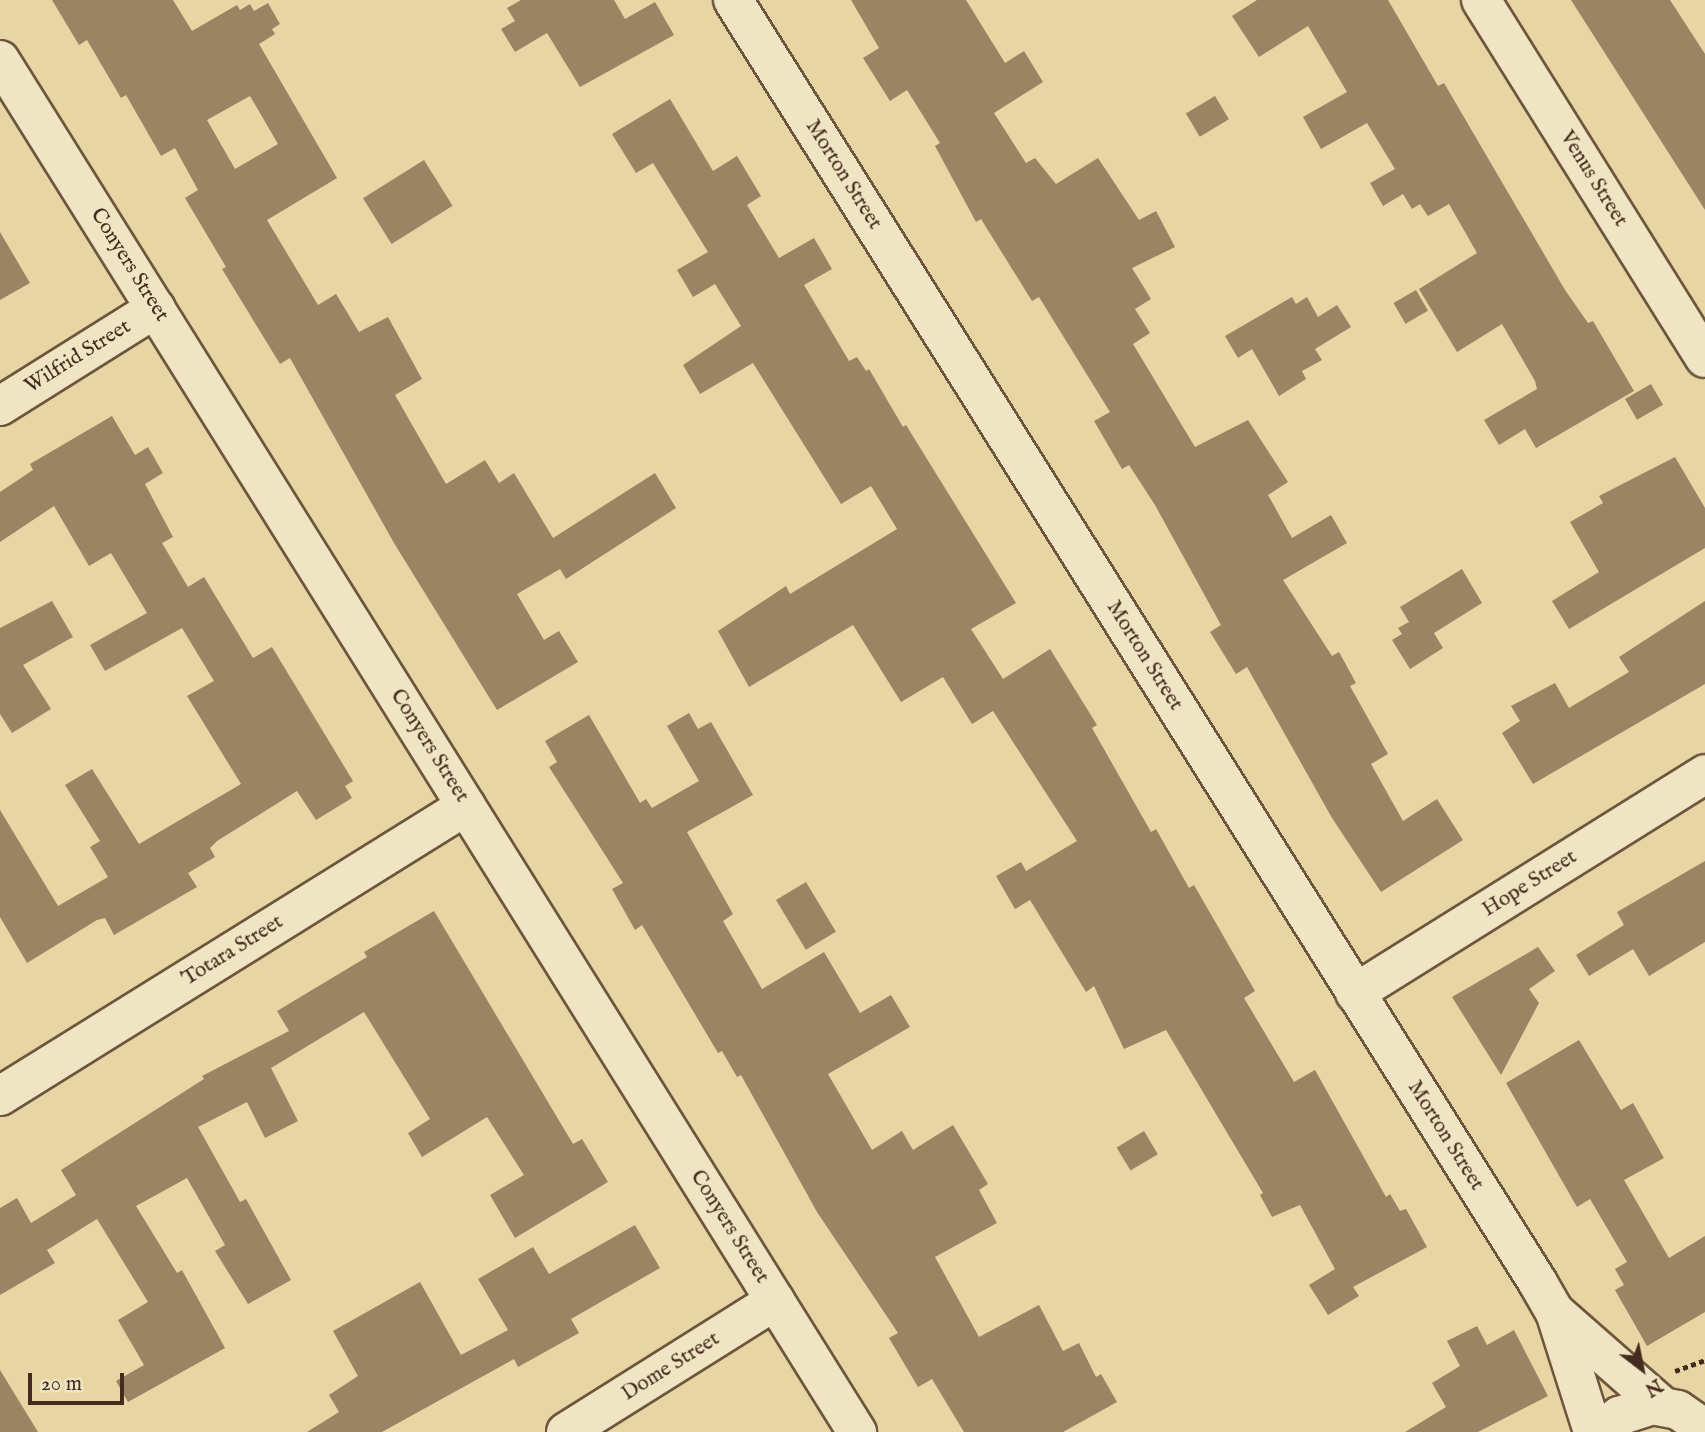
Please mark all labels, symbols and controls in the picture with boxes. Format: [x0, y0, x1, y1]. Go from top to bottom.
street label: Morton Street [799, 115, 887, 235]
street label: Venus Street [1554, 126, 1632, 232]
street label: Conyers Street [84, 204, 174, 326]
street label: Wilfrid Street [20, 314, 136, 400]
street label: Morton Street [1100, 596, 1188, 716]
street label: Conyers Street [384, 685, 474, 807]
street label: Hope Street [1478, 845, 1582, 923]
street label: Totara Street [178, 910, 288, 992]
street label: Morton Street [1401, 1076, 1489, 1196]
street label: Conyers Street [684, 1166, 774, 1288]
street label: Dome Street [617, 1327, 725, 1407]
north arrow [1607, 1334, 1677, 1404]
scale bar [32, 1358, 128, 1402]
text: 20 m [41, 1371, 82, 1398]
text: N [1640, 1372, 1666, 1401]

